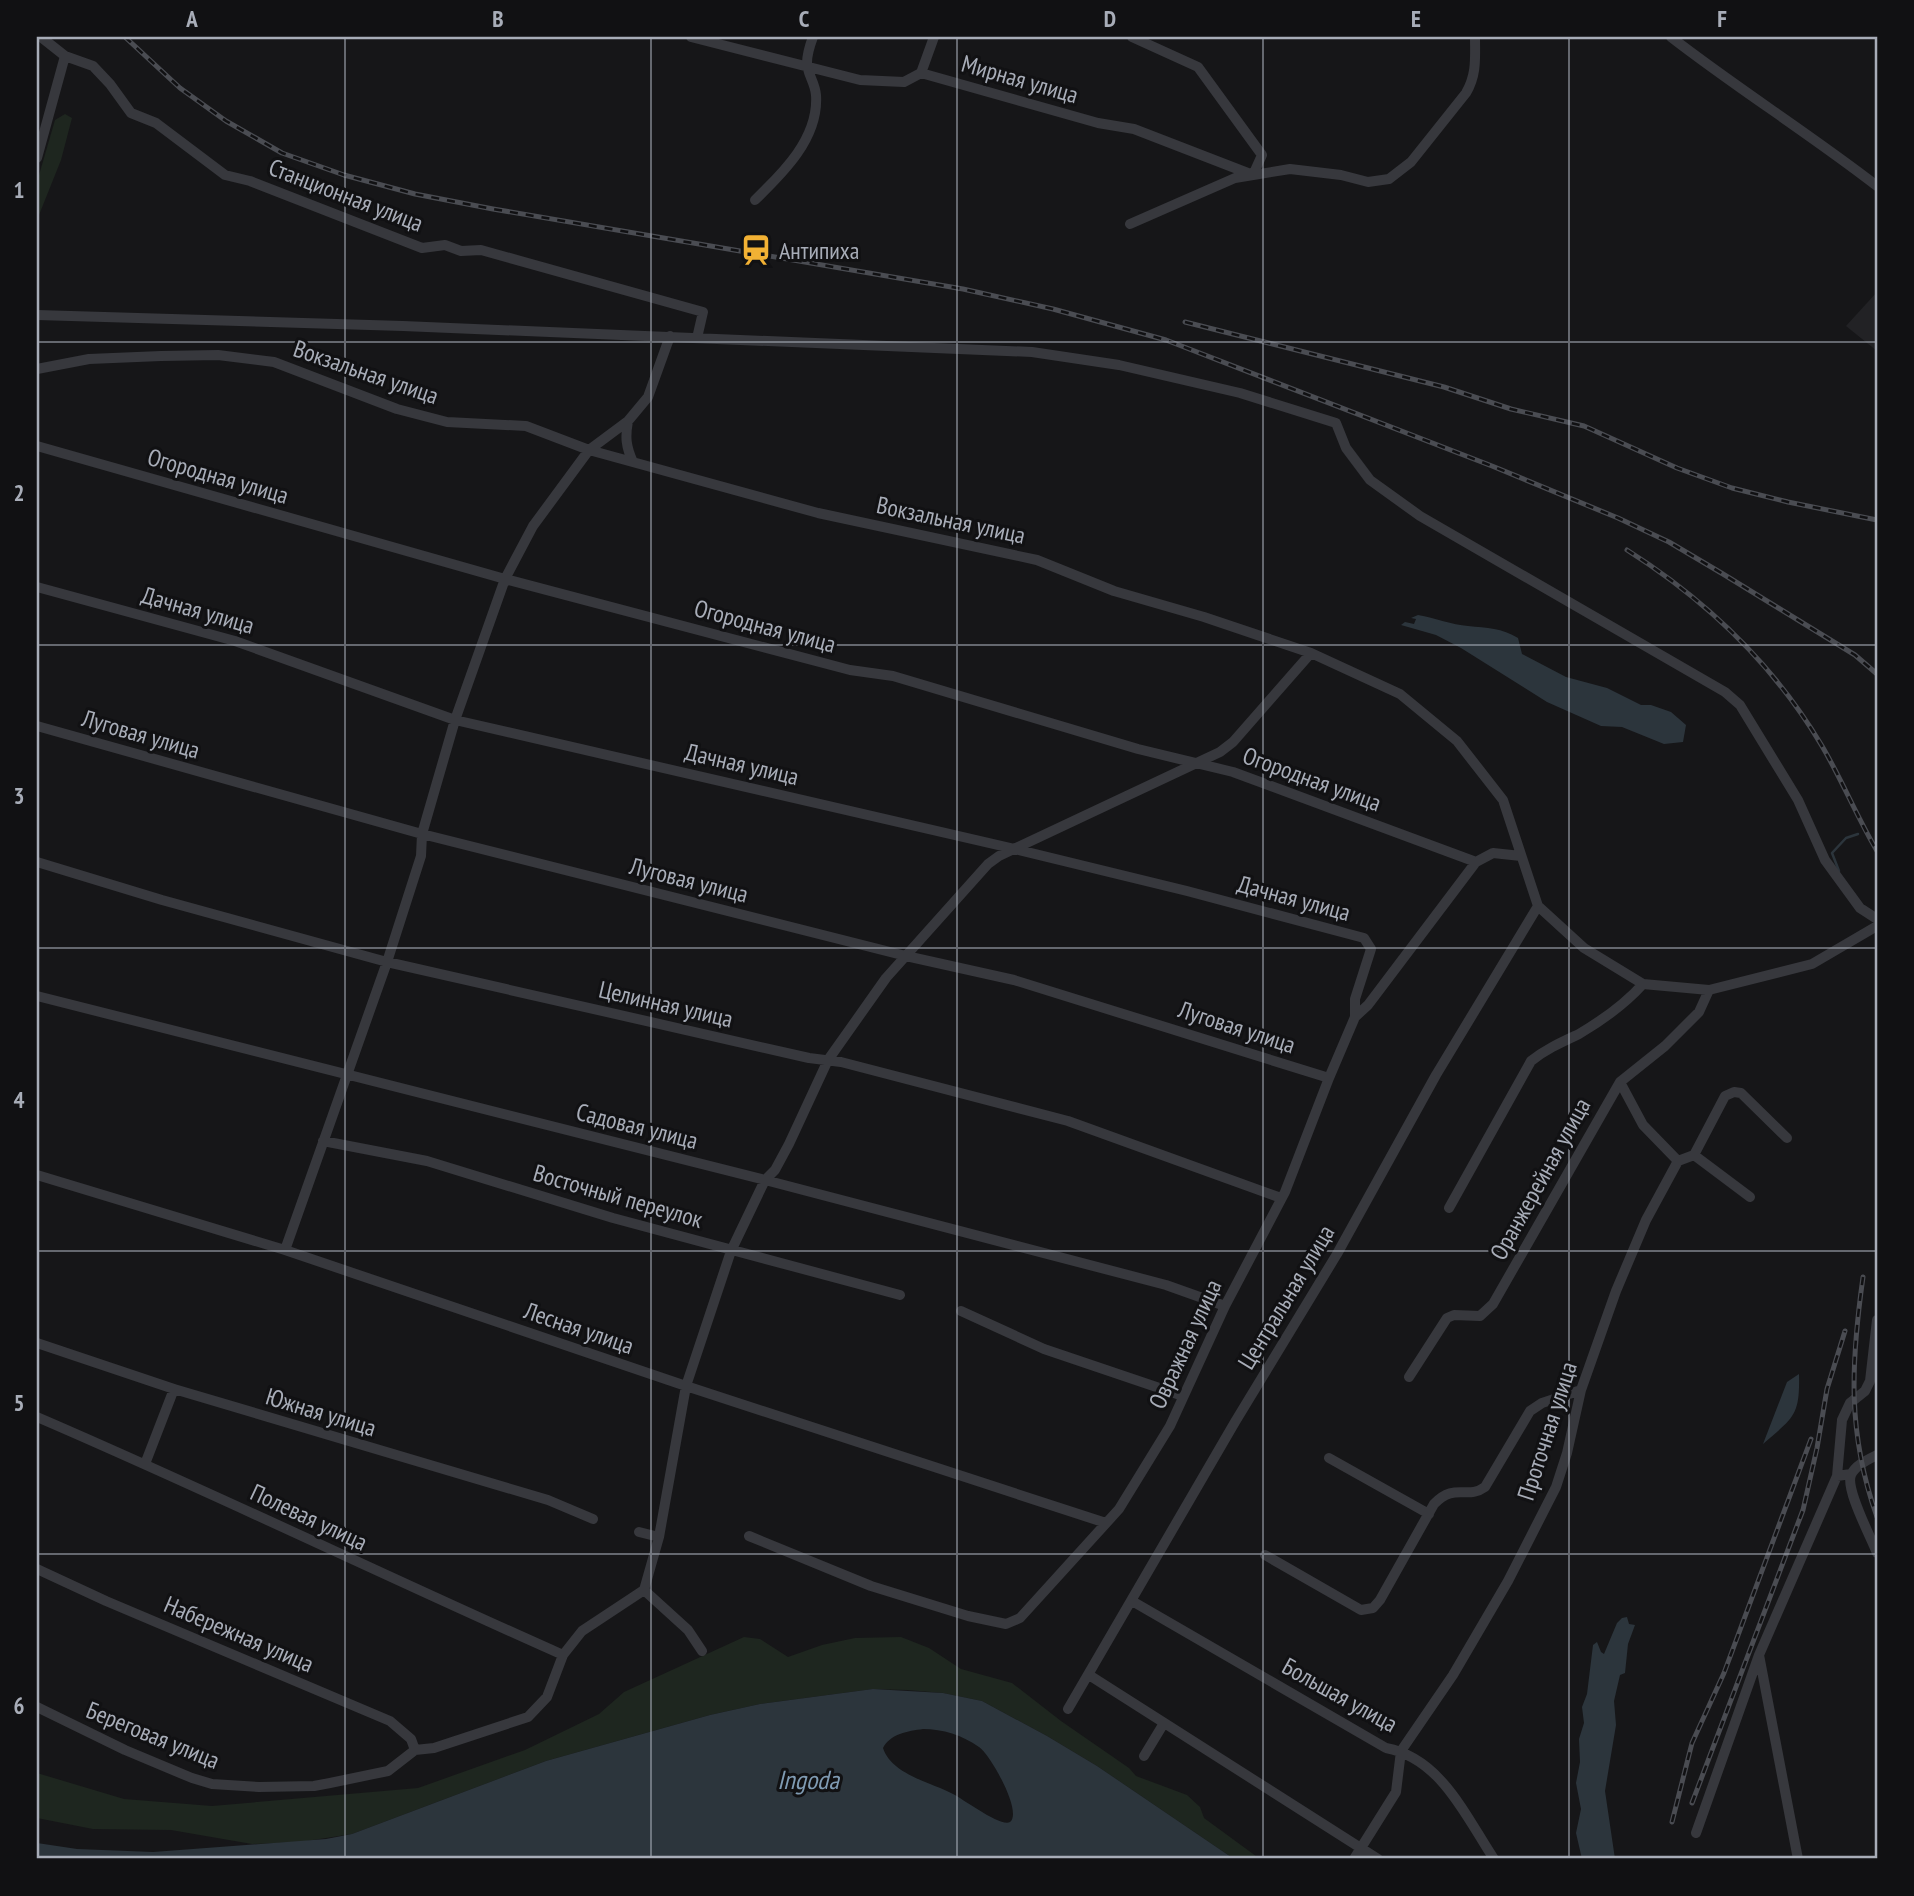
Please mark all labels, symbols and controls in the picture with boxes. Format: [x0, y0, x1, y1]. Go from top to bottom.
text: A [185, 4, 198, 33]
text: B [492, 4, 504, 33]
text: C [799, 4, 810, 33]
text: D [1104, 4, 1116, 33]
text: E [1411, 4, 1421, 33]
text: F [1717, 4, 1727, 33]
street label: Мирная улица [958, 48, 1082, 110]
street label: Станционная улица [264, 151, 428, 239]
text: 1 [14, 175, 25, 204]
station icon: Антипиха [739, 233, 773, 267]
place label: Антипиха [779, 235, 859, 266]
street label: Вокзальная улица [289, 333, 443, 411]
street label: Огородная улица [144, 441, 292, 511]
text: 2 [14, 478, 25, 507]
street label: Вокзальная улица [874, 489, 1028, 551]
street label: Дачная улица [138, 579, 258, 641]
street label: Огородная улица [691, 592, 839, 660]
street label: Луговая улица [78, 702, 203, 766]
street label: Дачная улица [682, 736, 802, 792]
street label: Огородная улица [1238, 740, 1386, 818]
text: 3 [14, 781, 25, 810]
street label: Луговая улица [626, 850, 751, 910]
street label: Дачная улица [1234, 868, 1354, 928]
street label: Целинная улица [596, 974, 736, 1034]
street label: Луговая улица [1174, 993, 1299, 1060]
text: 4 [14, 1085, 25, 1114]
street label: Оранжерейная улица [1483, 1092, 1597, 1266]
street label: Садовая улица [573, 1096, 701, 1156]
street label: Восточный переулок [530, 1157, 707, 1235]
street label: Центральная улица [1231, 1219, 1341, 1375]
street label: Овражная улица [1142, 1274, 1228, 1414]
street label: Лесная улица [519, 1294, 638, 1361]
street label: Проточная улица [1510, 1358, 1584, 1504]
street label: Южная улица [262, 1381, 380, 1443]
text: 5 [14, 1388, 25, 1417]
street label: Полевая улица [246, 1476, 372, 1558]
street label: Набережная улица [160, 1589, 318, 1679]
street label: Большая улица [1277, 1651, 1403, 1739]
text: 6 [14, 1691, 25, 1720]
street label: Береговая улица [82, 1694, 224, 1776]
water label: Ingoda [777, 1763, 840, 1796]

